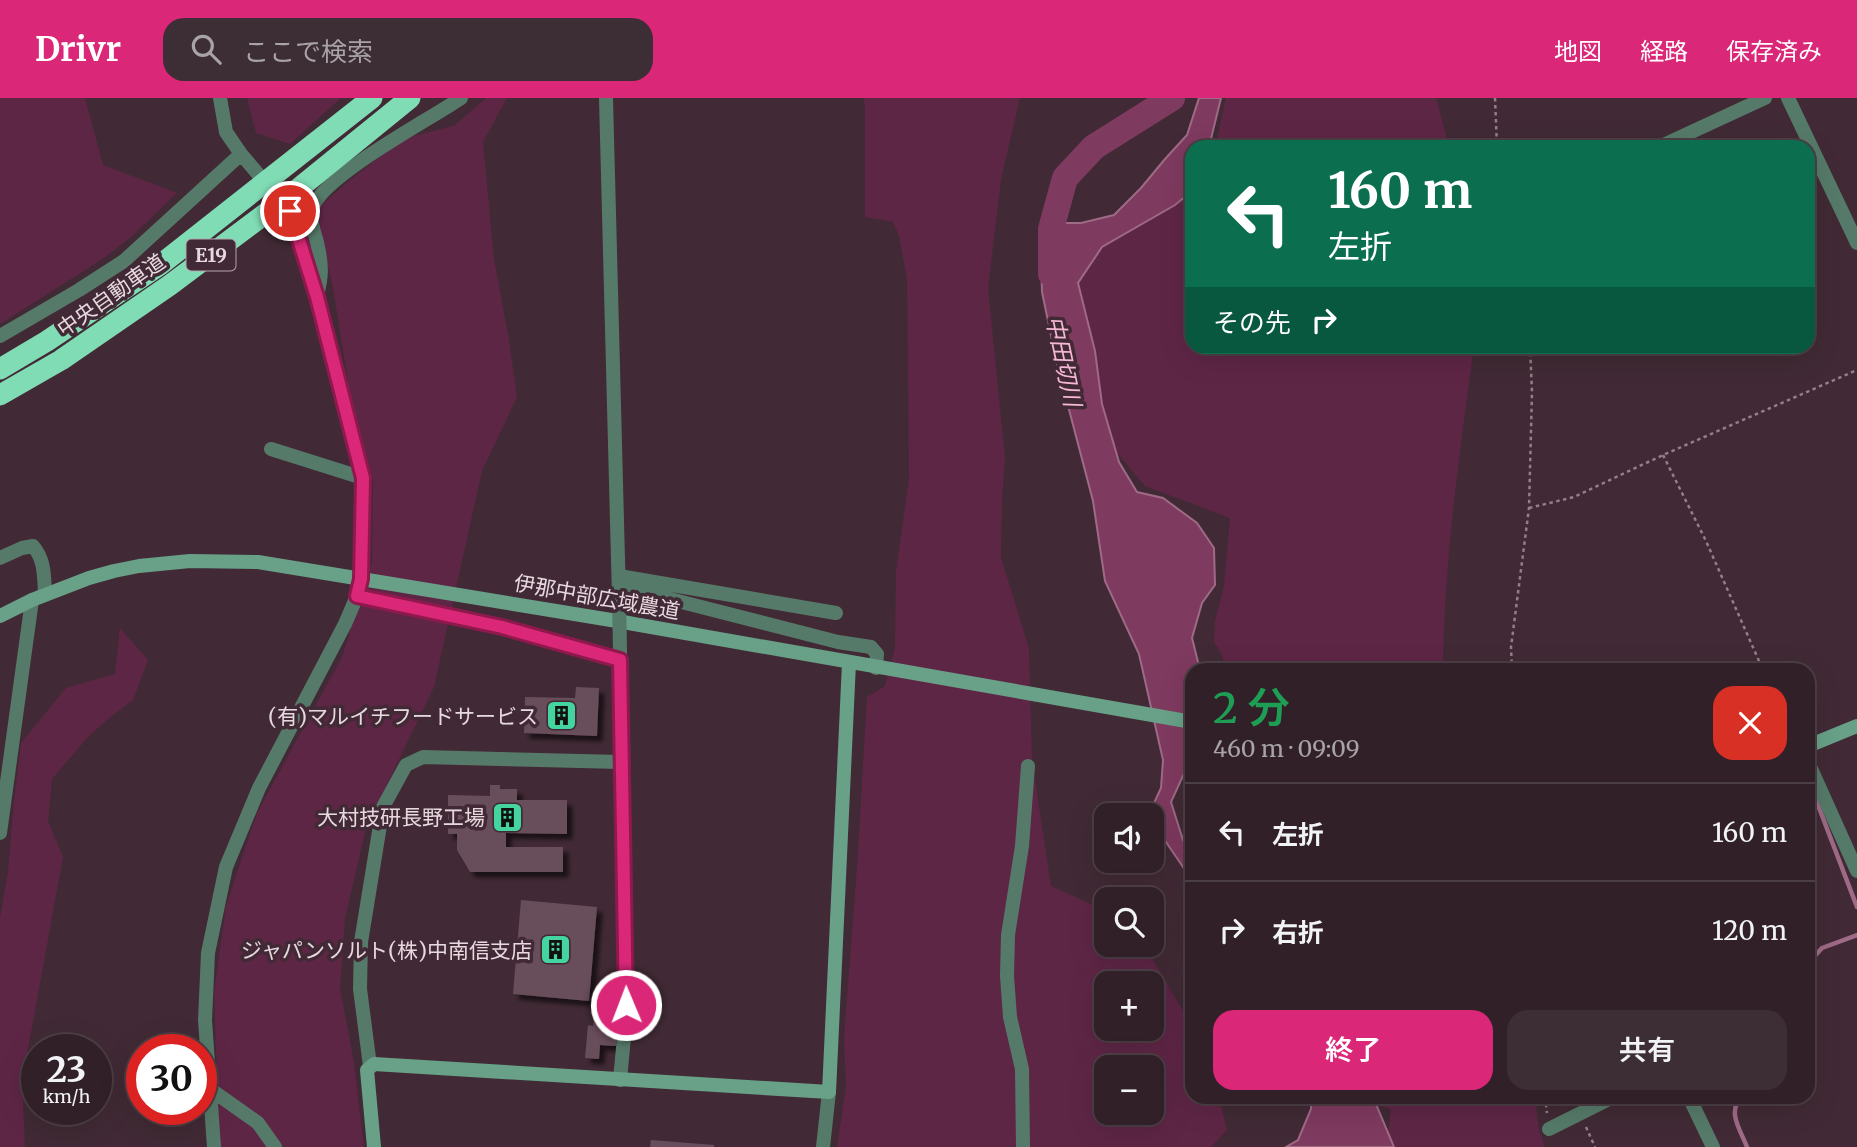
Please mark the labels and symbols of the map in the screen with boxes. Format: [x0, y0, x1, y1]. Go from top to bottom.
pin [260, 181, 320, 241]
road number: E19 [186, 239, 235, 270]
street label: 中央自動車道 [52, 248, 170, 342]
water label: 中田切川 [1040, 313, 1088, 412]
street label: 伊那中部広域農道 [512, 569, 682, 625]
building icon: (有)マルイチフードサービス [544, 699, 578, 733]
place label: (有)マルイチフードサービス [268, 703, 538, 730]
building icon: 大村技研長野工場 [491, 800, 525, 834]
place label: 大村技研長野工場 [317, 804, 485, 831]
building icon: ジャパンソルト(株)中南信支店 [538, 933, 572, 967]
place label: ジャパンソルト(株)中南信支店 [241, 937, 532, 964]
position arrow [589, 968, 663, 1042]
speed limit sign: 30 [126, 1034, 217, 1125]

